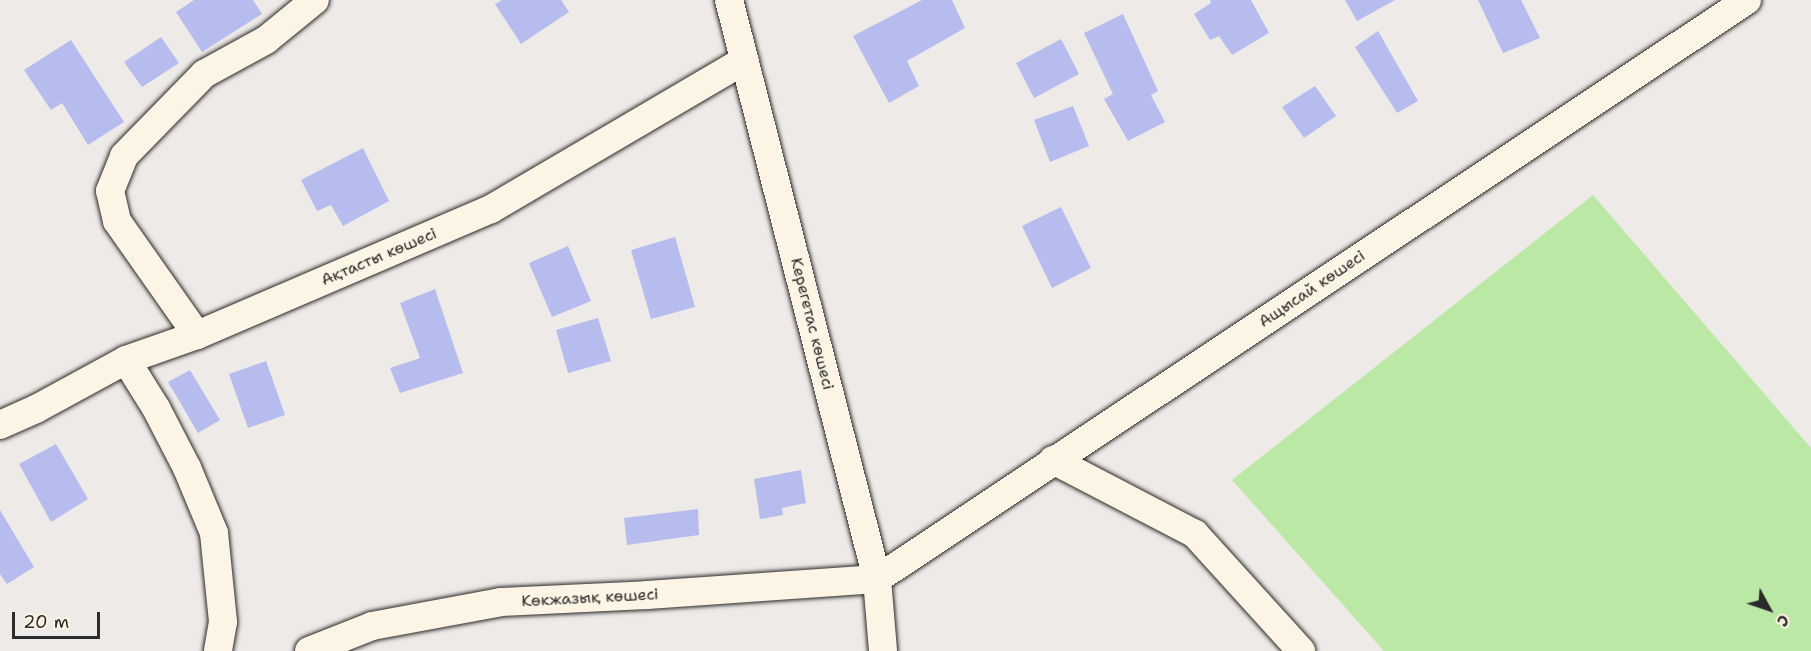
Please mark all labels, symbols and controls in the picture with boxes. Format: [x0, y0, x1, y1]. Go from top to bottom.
street label: Ақтасты көшесі [318, 224, 440, 290]
street label: Ащысай көшесі [1255, 246, 1369, 332]
street label: Керегетас көшесі [786, 256, 838, 392]
north arrow [1739, 579, 1799, 639]
street label: Көкжазық көшесі [521, 585, 659, 611]
scale bar [15, 600, 104, 638]
text: 20 m [23, 610, 69, 634]
text: С [1772, 610, 1794, 631]

